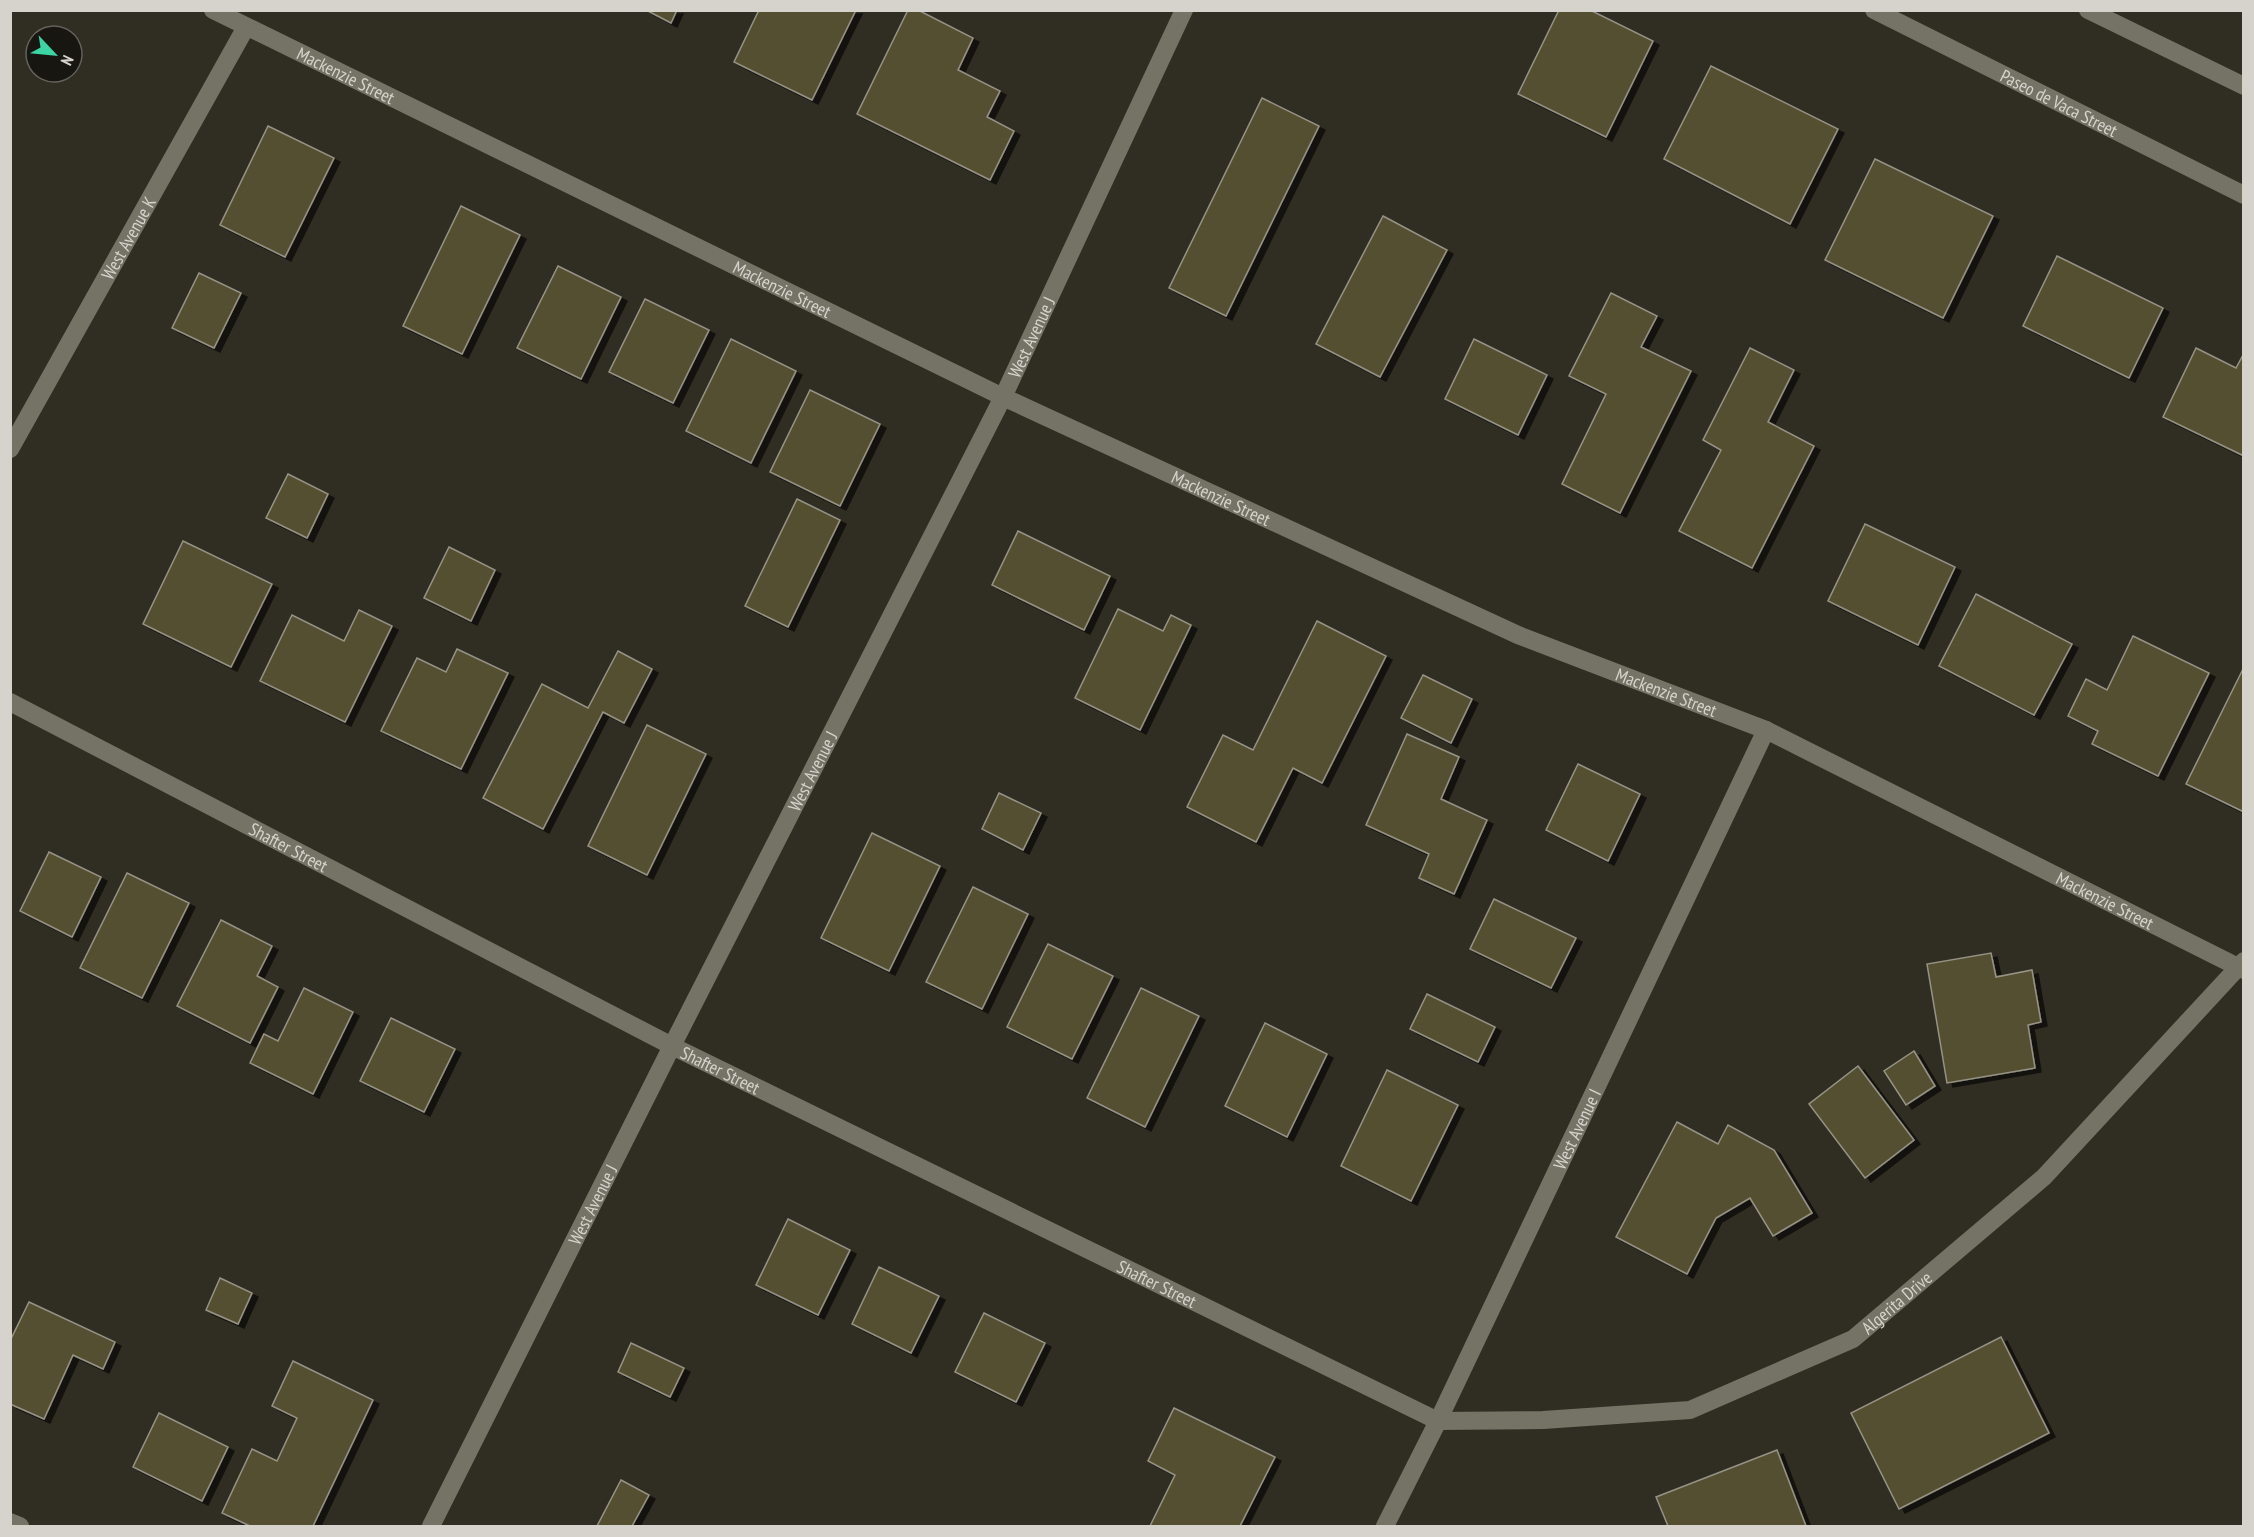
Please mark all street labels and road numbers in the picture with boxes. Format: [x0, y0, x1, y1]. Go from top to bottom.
street label: Mackenzie Street [293, 41, 399, 109]
street label: Paseo de Vaca Street [1997, 64, 2122, 142]
street label: West Avenue K [96, 192, 161, 283]
street label: Mackenzie Street [730, 255, 835, 323]
street label: West Avenue J [1002, 293, 1060, 381]
street label: Mackenzie Street [1168, 465, 1274, 531]
street label: Mackenzie Street [1613, 662, 1720, 722]
street label: West Avenue J [782, 727, 842, 815]
street label: Shafter Street [245, 817, 332, 877]
street label: Mackenzie Street [2052, 866, 2158, 934]
street label: Shafter Street [677, 1041, 764, 1099]
street label: West Avenue I [1548, 1085, 1606, 1173]
street label: West Avenue J [563, 1160, 622, 1248]
street label: Shafter Street [1113, 1254, 1200, 1313]
street label: Algerita Drive [1856, 1266, 1936, 1339]

